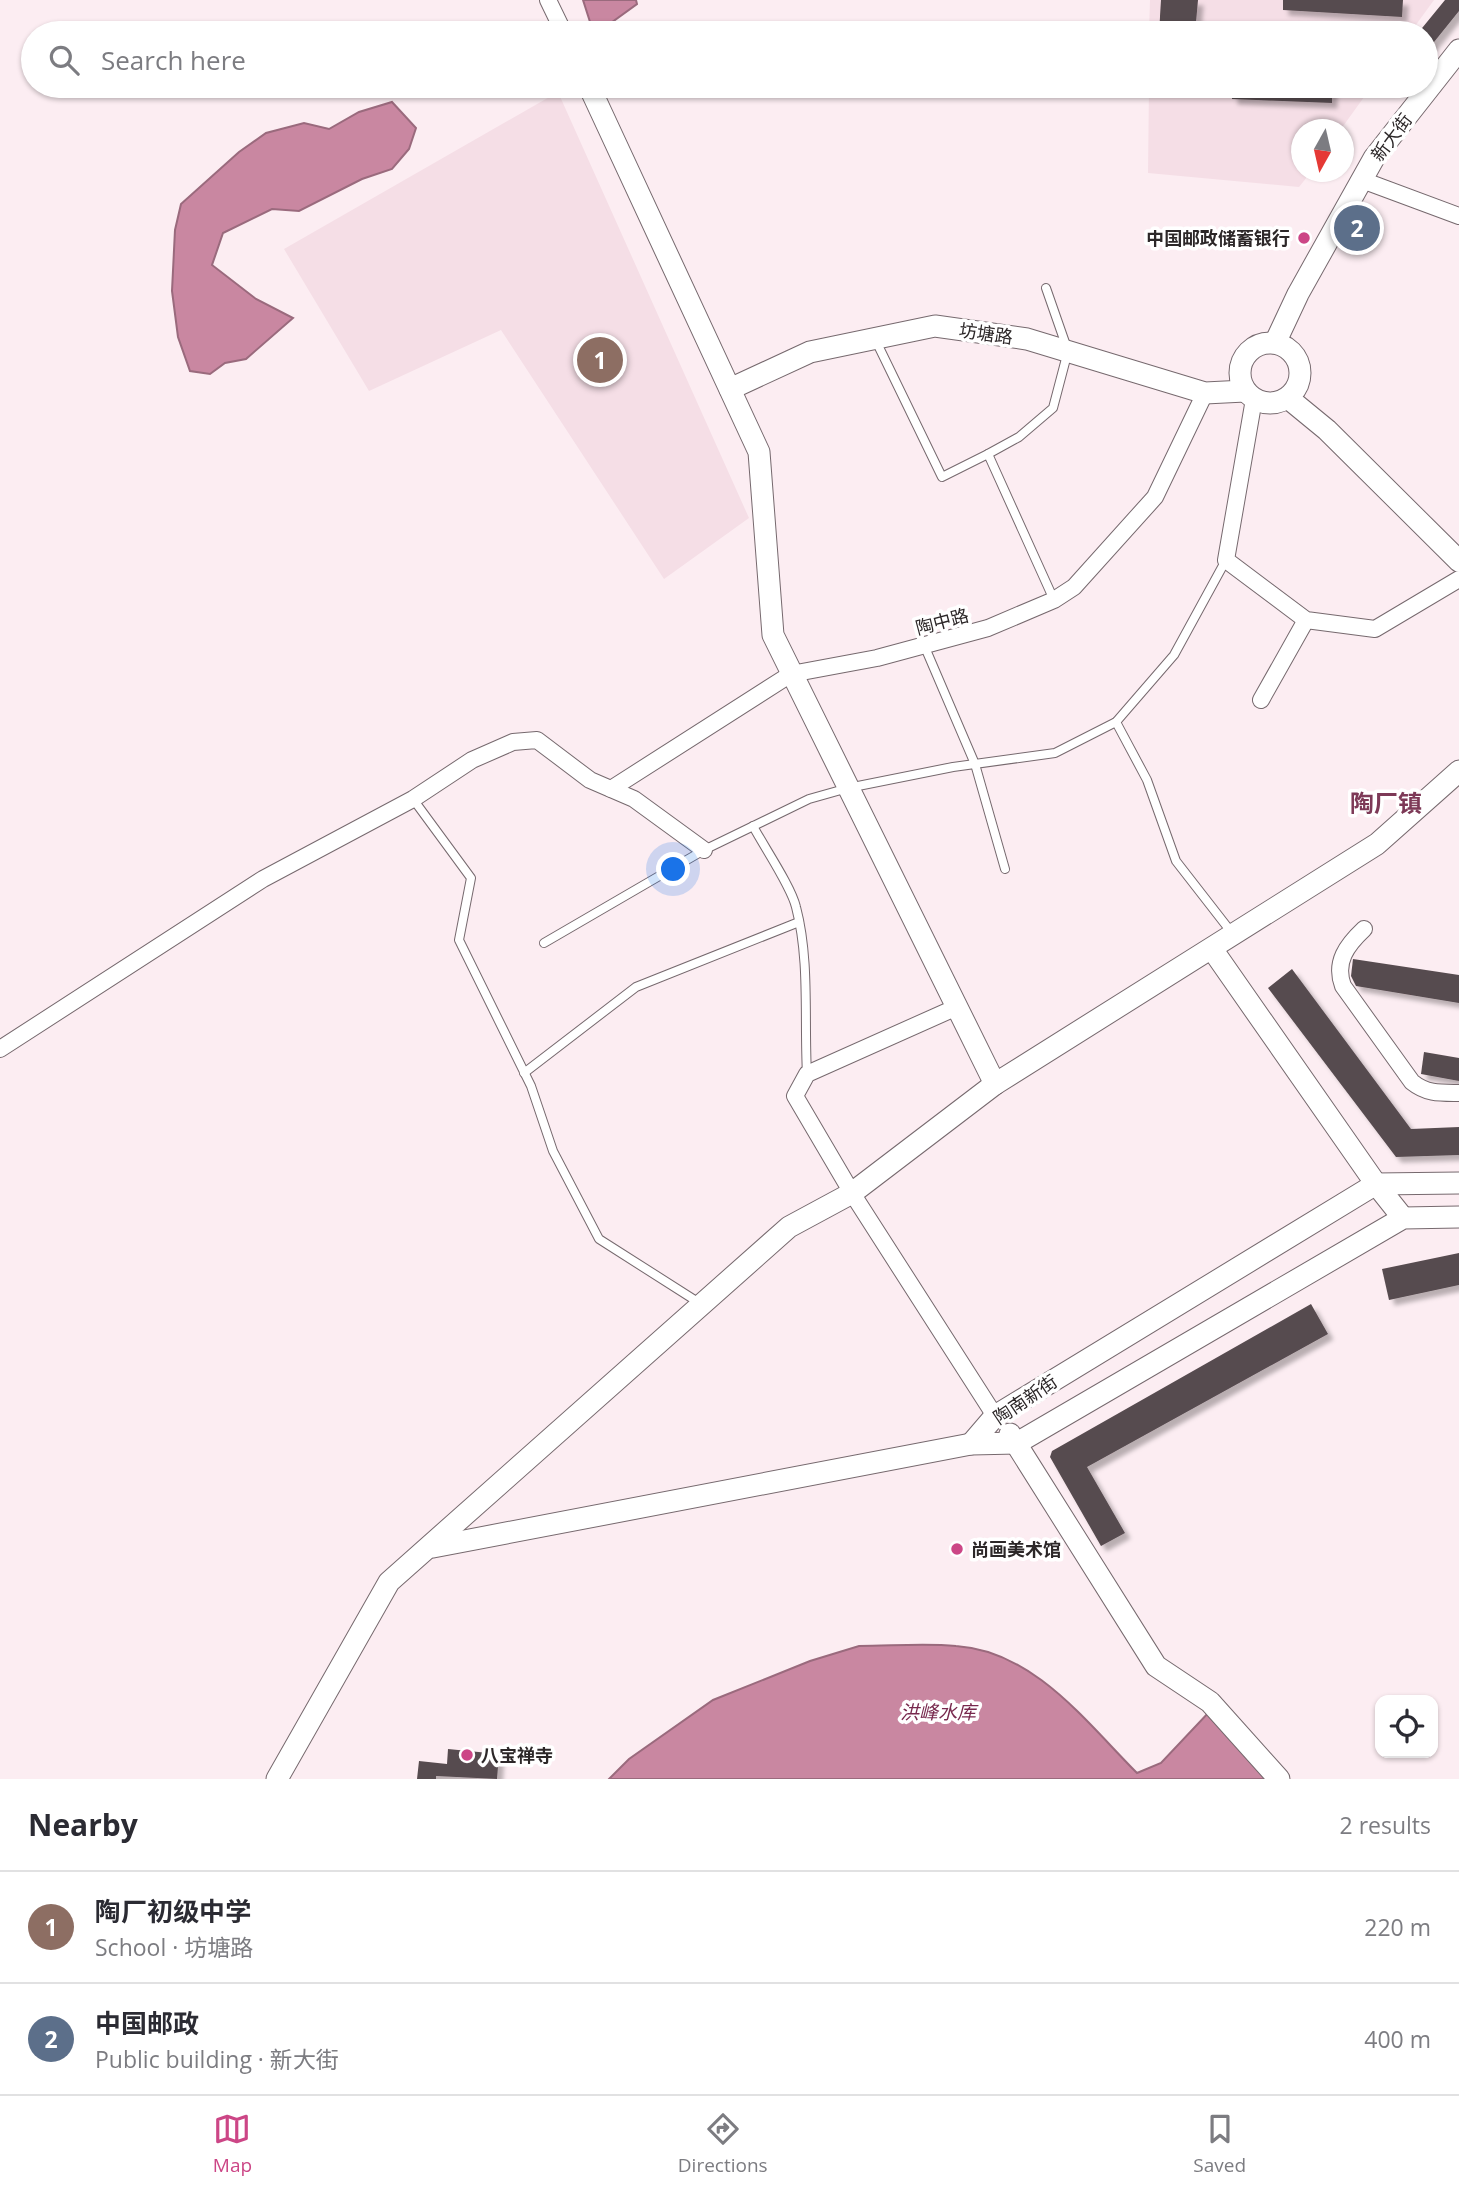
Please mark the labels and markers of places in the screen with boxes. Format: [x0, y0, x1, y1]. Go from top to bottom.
pin: 2 [1334, 202, 1380, 254]
place label: 中国邮政储蓄银行 [1146, 226, 1290, 250]
marker: 中国邮政储蓄银行 [1296, 230, 1312, 246]
pin: 1 [577, 334, 623, 386]
place label: 尚画美术馆 [971, 1537, 1061, 1561]
marker: 尚画美术馆 [949, 1541, 965, 1557]
place label: 八宝禅寺 [481, 1743, 553, 1767]
marker: 八宝禅寺 [459, 1747, 475, 1763]

